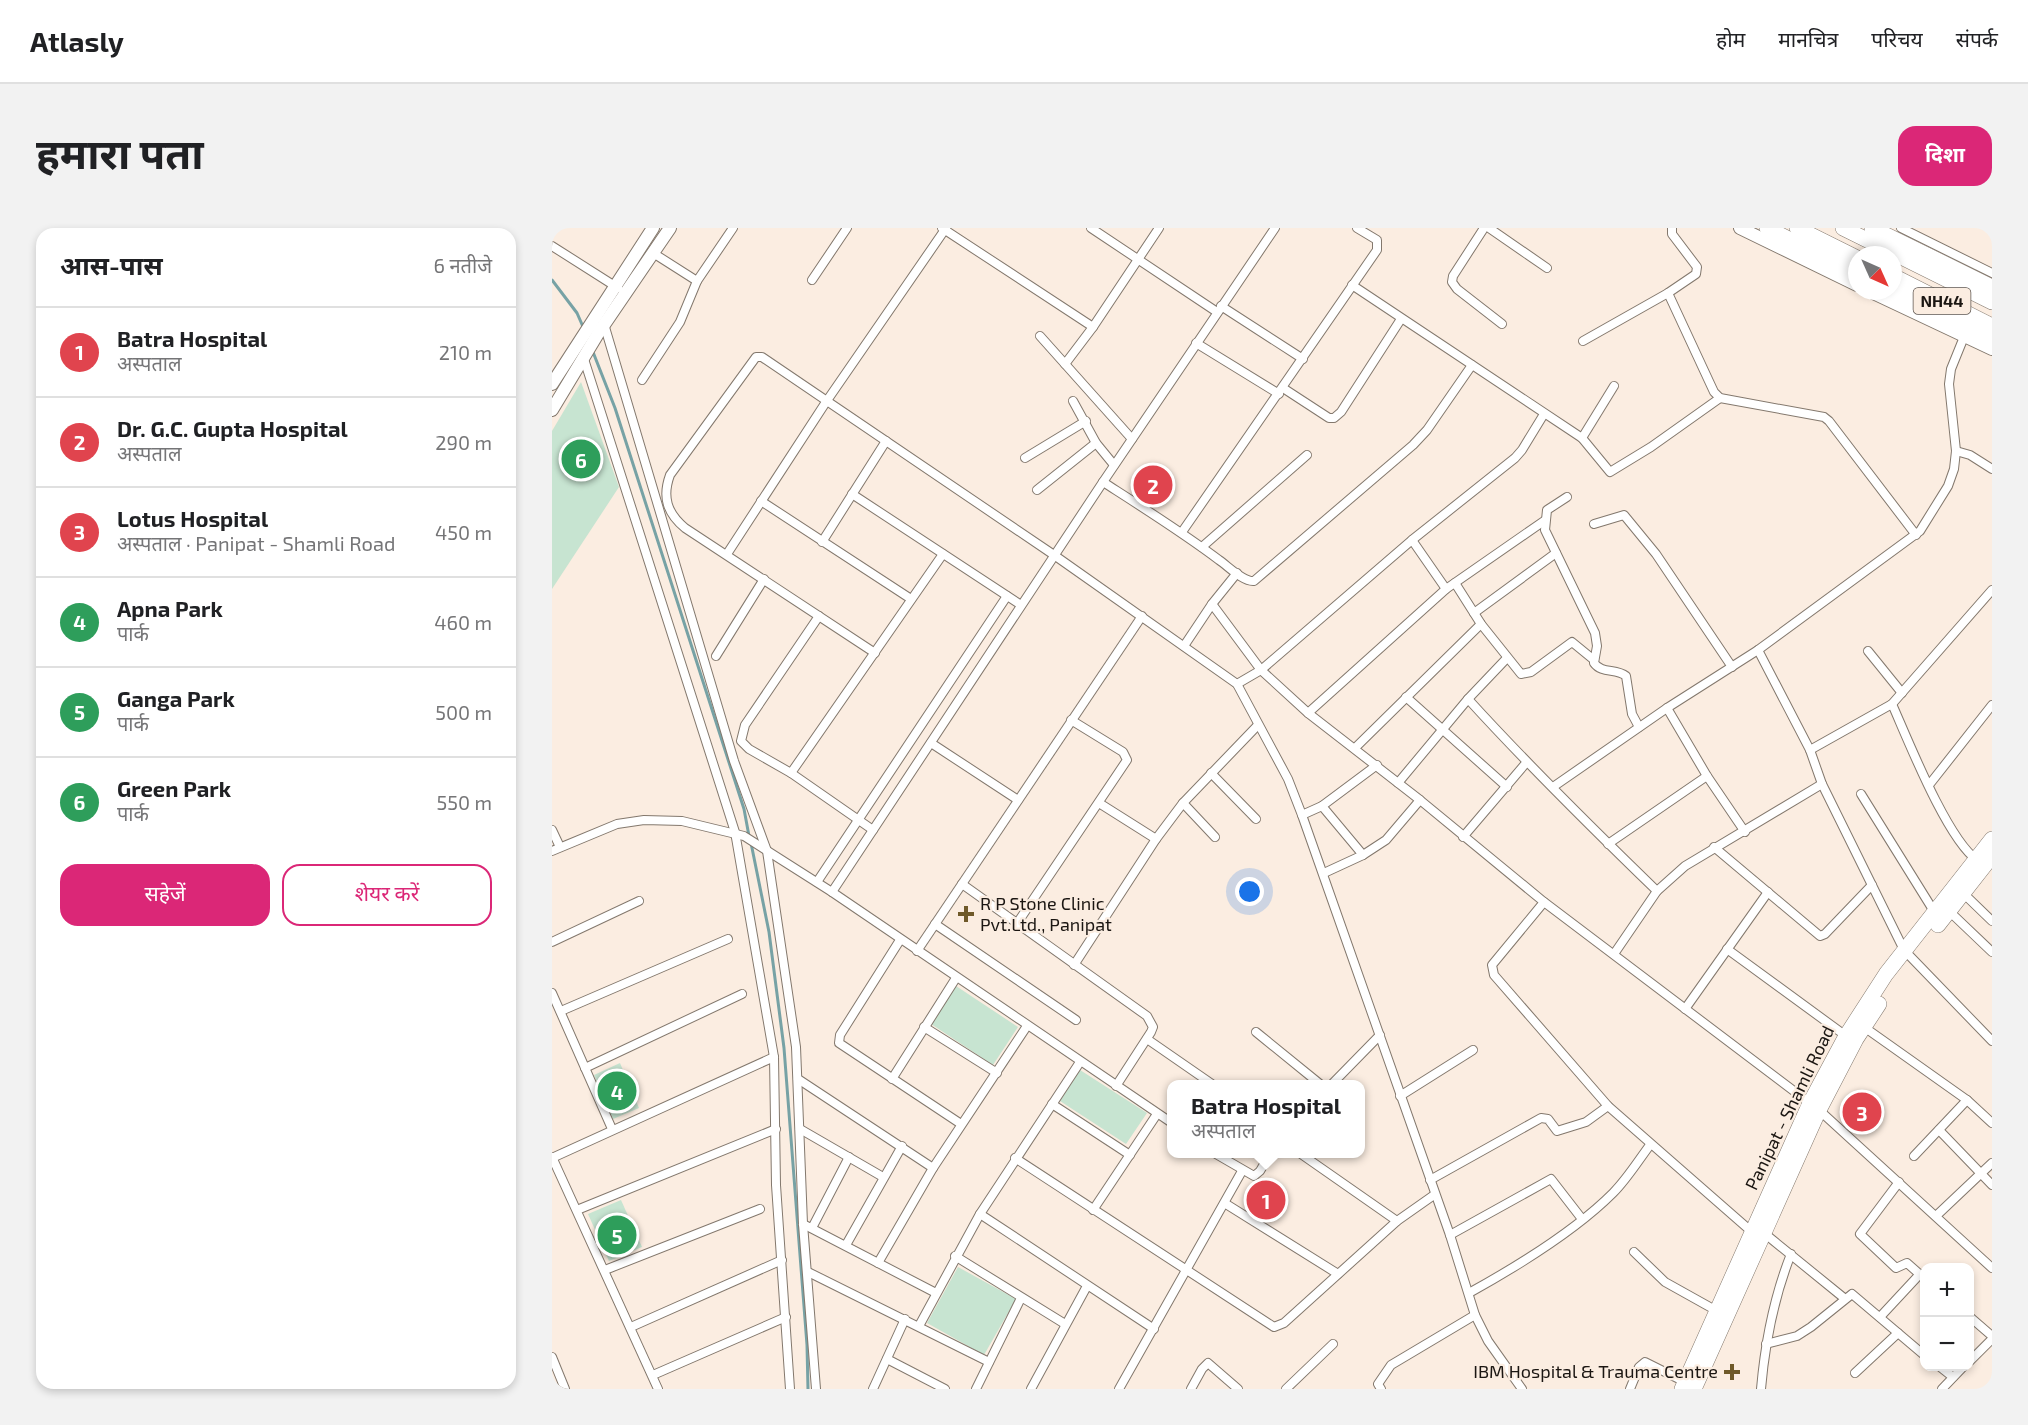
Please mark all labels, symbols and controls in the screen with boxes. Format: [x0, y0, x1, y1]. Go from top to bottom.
text: Atlasly [30, 24, 124, 58]
text: होम [1716, 26, 1745, 51]
text: मानचित्र [1778, 26, 1838, 51]
text: परिचय [1871, 26, 1923, 51]
text: संपर्क [1956, 26, 1998, 51]
button: दिशा [1898, 126, 1992, 186]
text: हमारा पता [36, 127, 204, 177]
north arrow [1848, 246, 1902, 300]
text: आस-पास [60, 249, 163, 280]
text: 6 नतीजे [434, 253, 492, 277]
road number: NH44 [1914, 288, 1970, 314]
text: Batra Hospital [117, 325, 267, 351]
text: 1 [75, 340, 84, 364]
text: 210 m [439, 340, 492, 364]
text: अस्पताल [117, 351, 182, 375]
text: Dr. G.C. Gupta Hospital [117, 415, 348, 441]
text: 2 [74, 430, 85, 454]
text: 290 m [435, 430, 492, 454]
pin: 6 [561, 436, 600, 482]
text: अस्पताल [117, 441, 182, 465]
pin: 2 [1134, 462, 1172, 508]
text: Lotus Hospital [117, 505, 268, 531]
text: 3 [74, 520, 85, 544]
text: 450 m [435, 520, 492, 544]
text: अस्पताल · Panipat - Shamli Road [117, 531, 395, 555]
text: Apna Park [117, 595, 223, 621]
text: 4 [73, 610, 86, 634]
text: 460 m [434, 610, 492, 634]
text: पार्क [117, 621, 149, 645]
text: Ganga Park [117, 685, 235, 711]
text: 5 [74, 700, 85, 724]
text: 500 m [435, 700, 492, 724]
text: पार्क [117, 711, 149, 735]
text: Green Park [117, 775, 231, 801]
text: 6 [74, 790, 85, 814]
text: 550 m [437, 790, 492, 814]
text: पार्क [117, 801, 149, 825]
button: सहेजें [60, 864, 270, 926]
button: शेयर करें [282, 864, 492, 926]
your location [1235, 877, 1264, 906]
place label: R P Stone Clinic Pvt.Ltd., Panipat [980, 892, 1112, 935]
marker: R P Stone Clinic Pvt.Ltd., Panipat [957, 905, 975, 923]
street label: Panipat - Shamli Road [1740, 1022, 1838, 1193]
pin: 4 [598, 1068, 636, 1114]
popup [1167, 1080, 1365, 1158]
pin: 3 [1842, 1090, 1882, 1134]
text: Batra Hospital [1191, 1092, 1341, 1118]
text: अस्पताल [1191, 1118, 1255, 1142]
pin: 1 [1246, 1178, 1286, 1222]
pin: 5 [598, 1212, 636, 1258]
map controls [1920, 1263, 1974, 1371]
button: + [1920, 1263, 1974, 1317]
button: − [1920, 1317, 1974, 1371]
place label: IBM Hospital & Trauma Centre [1473, 1360, 1718, 1382]
marker: IBM Hospital & Trauma Centre [1723, 1363, 1741, 1381]

